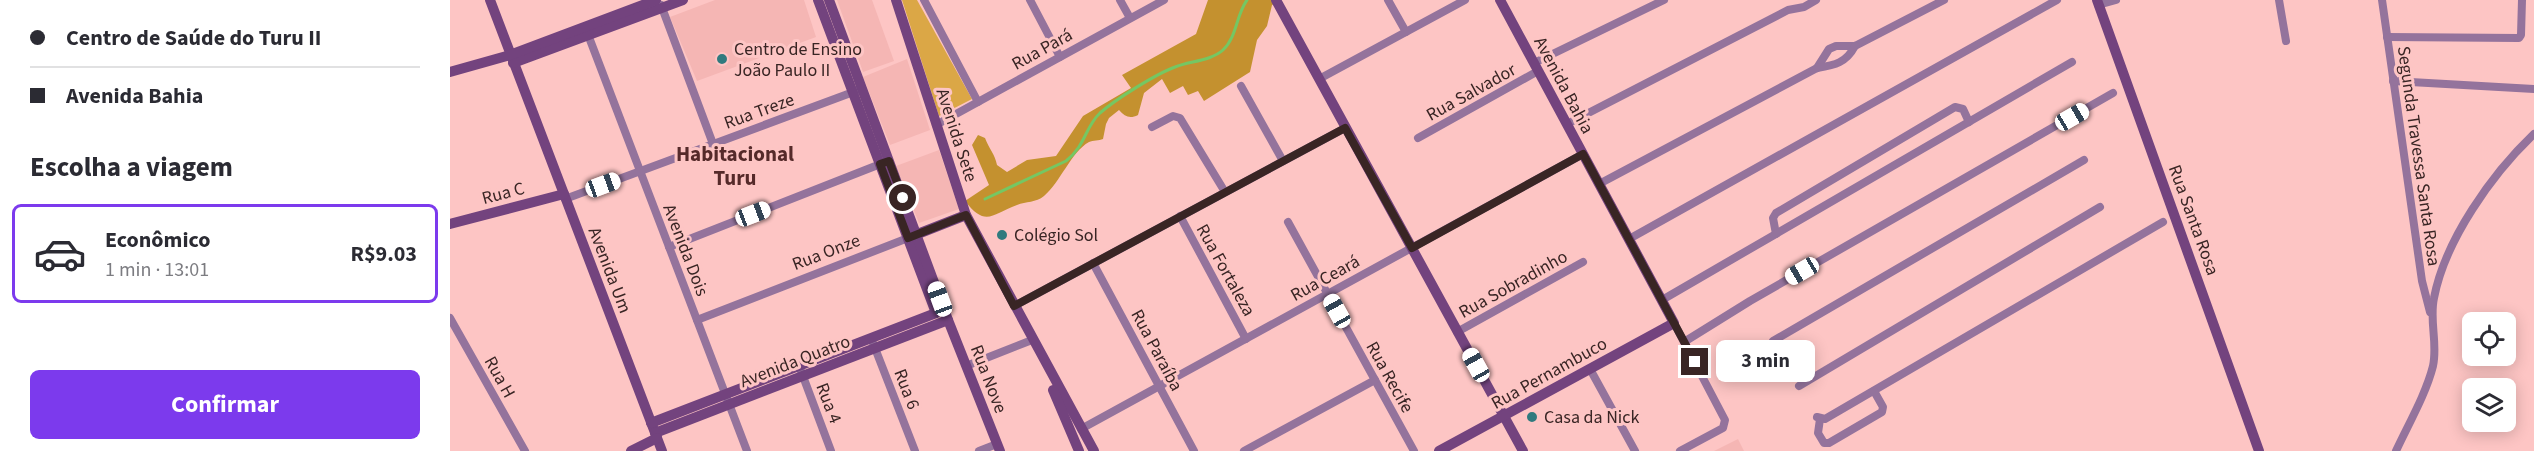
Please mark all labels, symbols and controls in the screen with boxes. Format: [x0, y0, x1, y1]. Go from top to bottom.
text: Centro de Saúde do Turu II [66, 22, 321, 54]
street label: Rua Pará [1007, 22, 1077, 76]
street label: Avenida Bahia [1527, 32, 1600, 138]
place label: Centro de Ensino João Paulo II [734, 37, 862, 83]
street label: Segunda Travessa Santa Rosa [2391, 45, 2446, 268]
marker: Centro de Ensino João Paulo II [715, 52, 729, 66]
street label: Rua Salvador [1422, 57, 1521, 127]
text: Avenida Bahia [66, 80, 203, 112]
street label: Avenida Sete [930, 85, 983, 185]
street label: Rua Treze [721, 87, 798, 136]
car [2052, 100, 2092, 134]
district label: Habitacional Turu [676, 139, 794, 193]
text: Escolha a viagem [30, 148, 233, 187]
street label: Rua Santa Rosa [2162, 161, 2225, 279]
car [583, 170, 623, 200]
street label: Rua C [479, 176, 527, 211]
route start [889, 184, 916, 211]
car [733, 199, 773, 229]
street label: Avenida Dois [657, 201, 715, 300]
street label: Rua Fortaleza [1190, 220, 1261, 321]
place label: Colégio Sol [1014, 223, 1098, 248]
text: Econômico [105, 224, 210, 256]
street label: Avenida Um [582, 224, 637, 317]
icon: car [33, 227, 87, 281]
street label: Rua Onze [789, 228, 864, 277]
marker: Colégio Sol [995, 228, 1009, 242]
text: R$9.03 [350, 238, 417, 270]
street label: Rua Sobradinho [1454, 244, 1572, 325]
street label: Rua Ceará [1286, 249, 1364, 308]
car [1782, 254, 1822, 288]
text: 1 min · 13:01 [105, 256, 209, 284]
car [925, 279, 955, 319]
car [1320, 291, 1354, 331]
street label: Rua Paraíba [1125, 305, 1189, 396]
map controls [2462, 312, 2516, 432]
button: locate [2462, 312, 2516, 366]
street label: Avenida Quatro [736, 329, 854, 394]
street label: Rua Pernambuco [1487, 331, 1612, 416]
street label: Rua Recife [1360, 337, 1420, 418]
street label: Rua Nove [964, 341, 1013, 417]
callout: 3 min [1716, 341, 1815, 383]
car [1459, 345, 1493, 385]
text: 3 min [1741, 347, 1790, 375]
route end [1681, 348, 1708, 375]
street label: Rua H [478, 352, 521, 403]
street label: Rua 6 [887, 365, 926, 413]
button: Confirmar [30, 370, 420, 439]
button: layers [2462, 378, 2516, 432]
street label: Rua 4 [809, 379, 848, 427]
place label: Casa da Nick [1544, 405, 1640, 430]
marker: Casa da Nick [1525, 410, 1539, 424]

